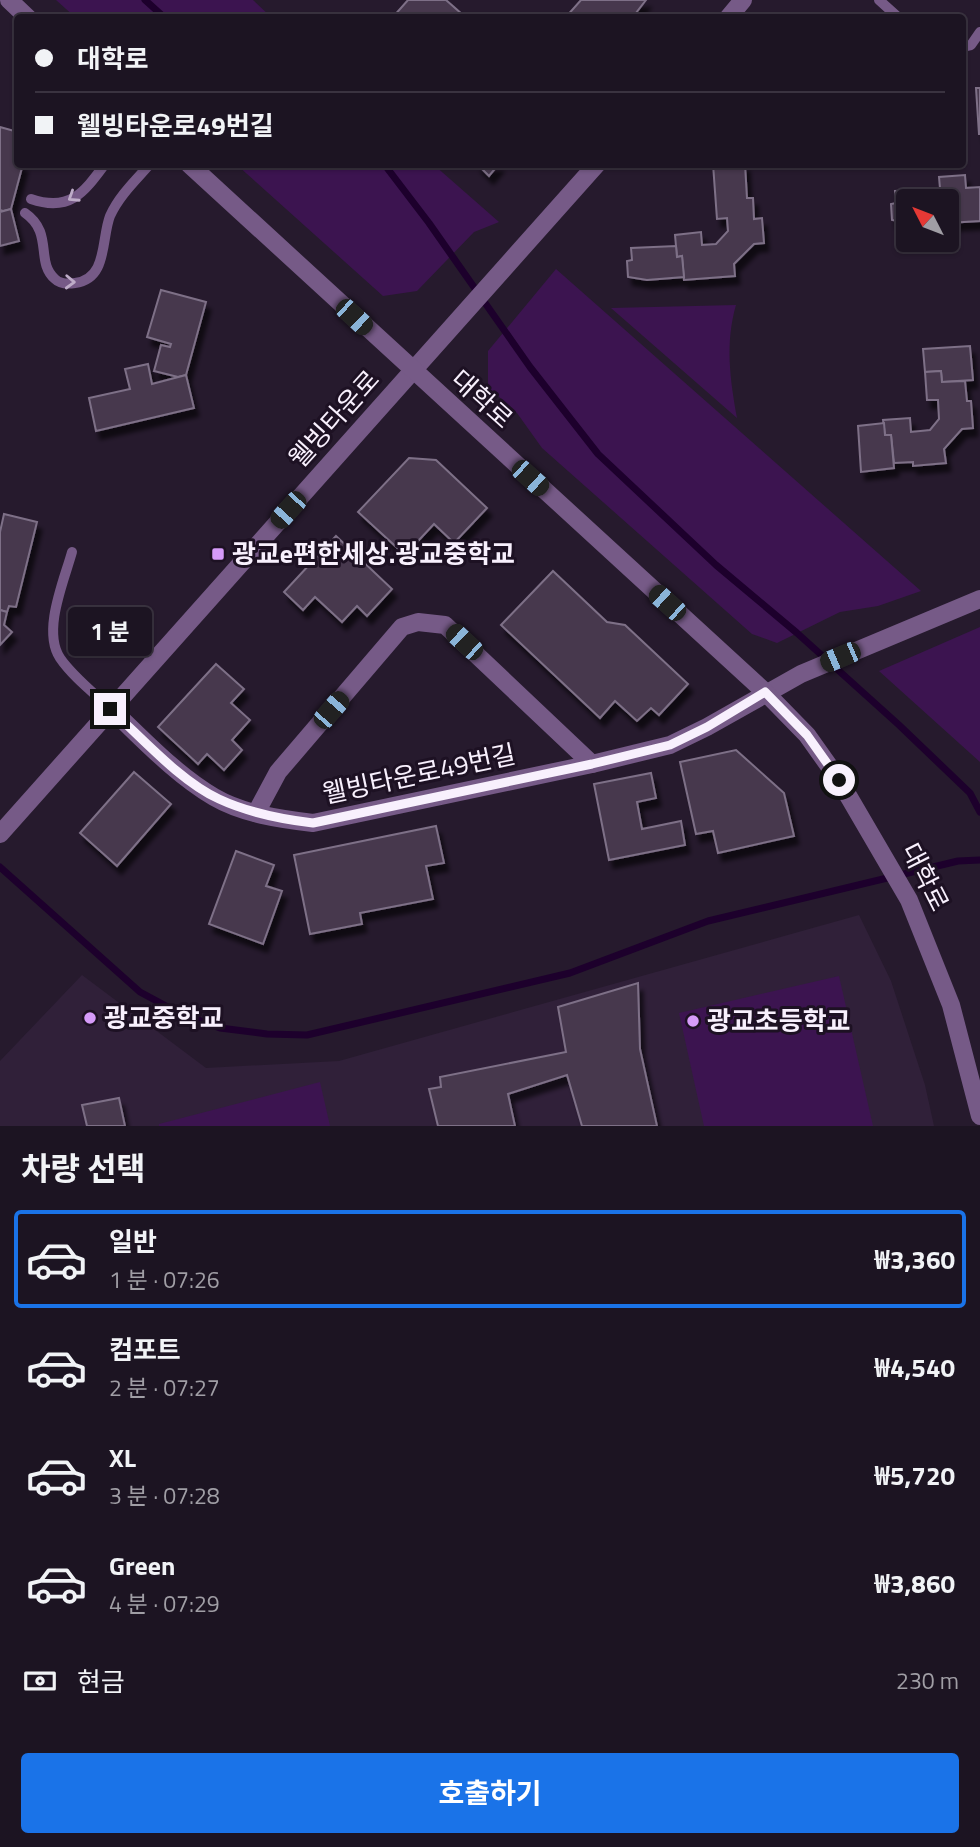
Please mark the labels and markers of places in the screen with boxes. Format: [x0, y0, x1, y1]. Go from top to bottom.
place label: 광교e편한세상.광교중학교 [232, 534, 515, 573]
marker: 광교e편한세상.광교중학교 [210, 546, 226, 562]
place label: 광교중학교 [104, 998, 224, 1037]
place label: 광교초등학교 [707, 1001, 851, 1040]
marker: 광교중학교 [82, 1010, 98, 1026]
marker: 광교초등학교 [685, 1013, 701, 1029]

